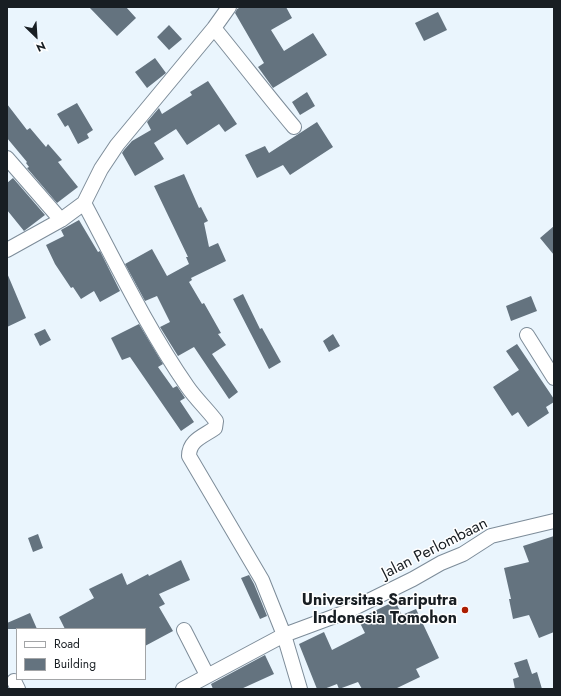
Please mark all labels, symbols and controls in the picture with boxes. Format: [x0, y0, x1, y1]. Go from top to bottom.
north arrow [16, 16, 56, 56]
text: N [34, 38, 48, 56]
street label: Jalan Perlombaan [379, 514, 491, 584]
place label: Universitas Sariputra Indonesia Tomohon [302, 591, 457, 629]
marker: Universitas Sariputra Indonesia Tomohon [460, 605, 470, 615]
legend [16, 628, 146, 680]
text: Road [54, 635, 80, 653]
text: Building [54, 655, 96, 673]

